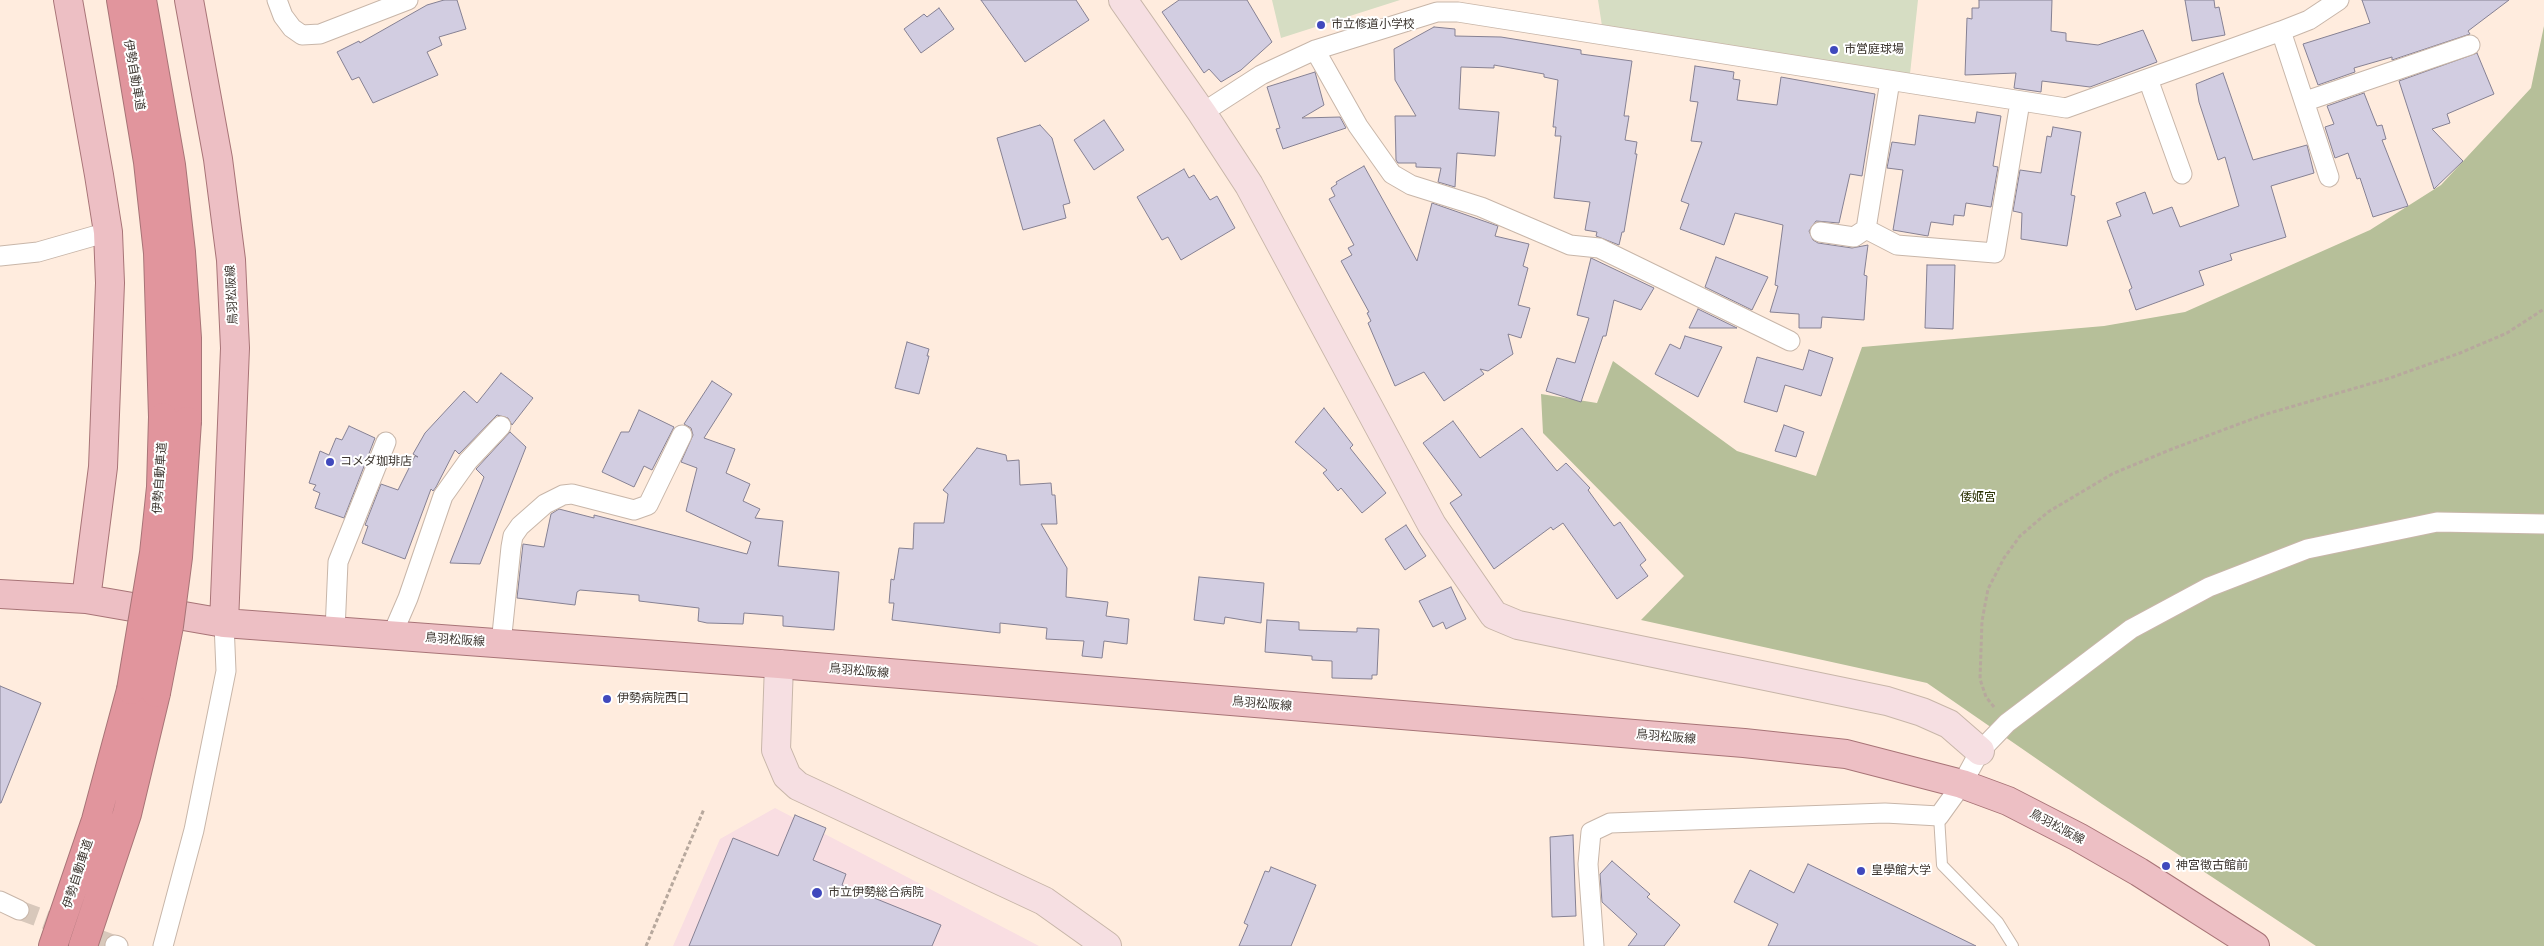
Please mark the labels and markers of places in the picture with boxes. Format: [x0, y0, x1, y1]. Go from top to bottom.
place label: 市立修道小学校 [1331, 18, 1415, 32]
marker: 市立修道小学校 [1315, 19, 1327, 31]
place label: 市営庭球場 [1844, 43, 1904, 57]
marker: 市営庭球場 [1828, 44, 1840, 56]
place label: コメダ珈琲店 [340, 455, 412, 469]
marker: コメダ珈琲店 [324, 456, 336, 468]
place label: 伊勢病院西口 [617, 692, 689, 706]
marker: 伊勢病院西口 [601, 693, 613, 705]
place label: 神宮徴古館前 [2176, 859, 2248, 873]
marker: 神宮徴古館前 [2160, 860, 2172, 872]
place label: 皇學館大学 [1871, 864, 1931, 878]
marker: 皇學館大学 [1855, 865, 1867, 877]
marker: 市立伊勢総合病院 [810, 886, 824, 900]
place label: 市立伊勢総合病院 [828, 886, 924, 900]

